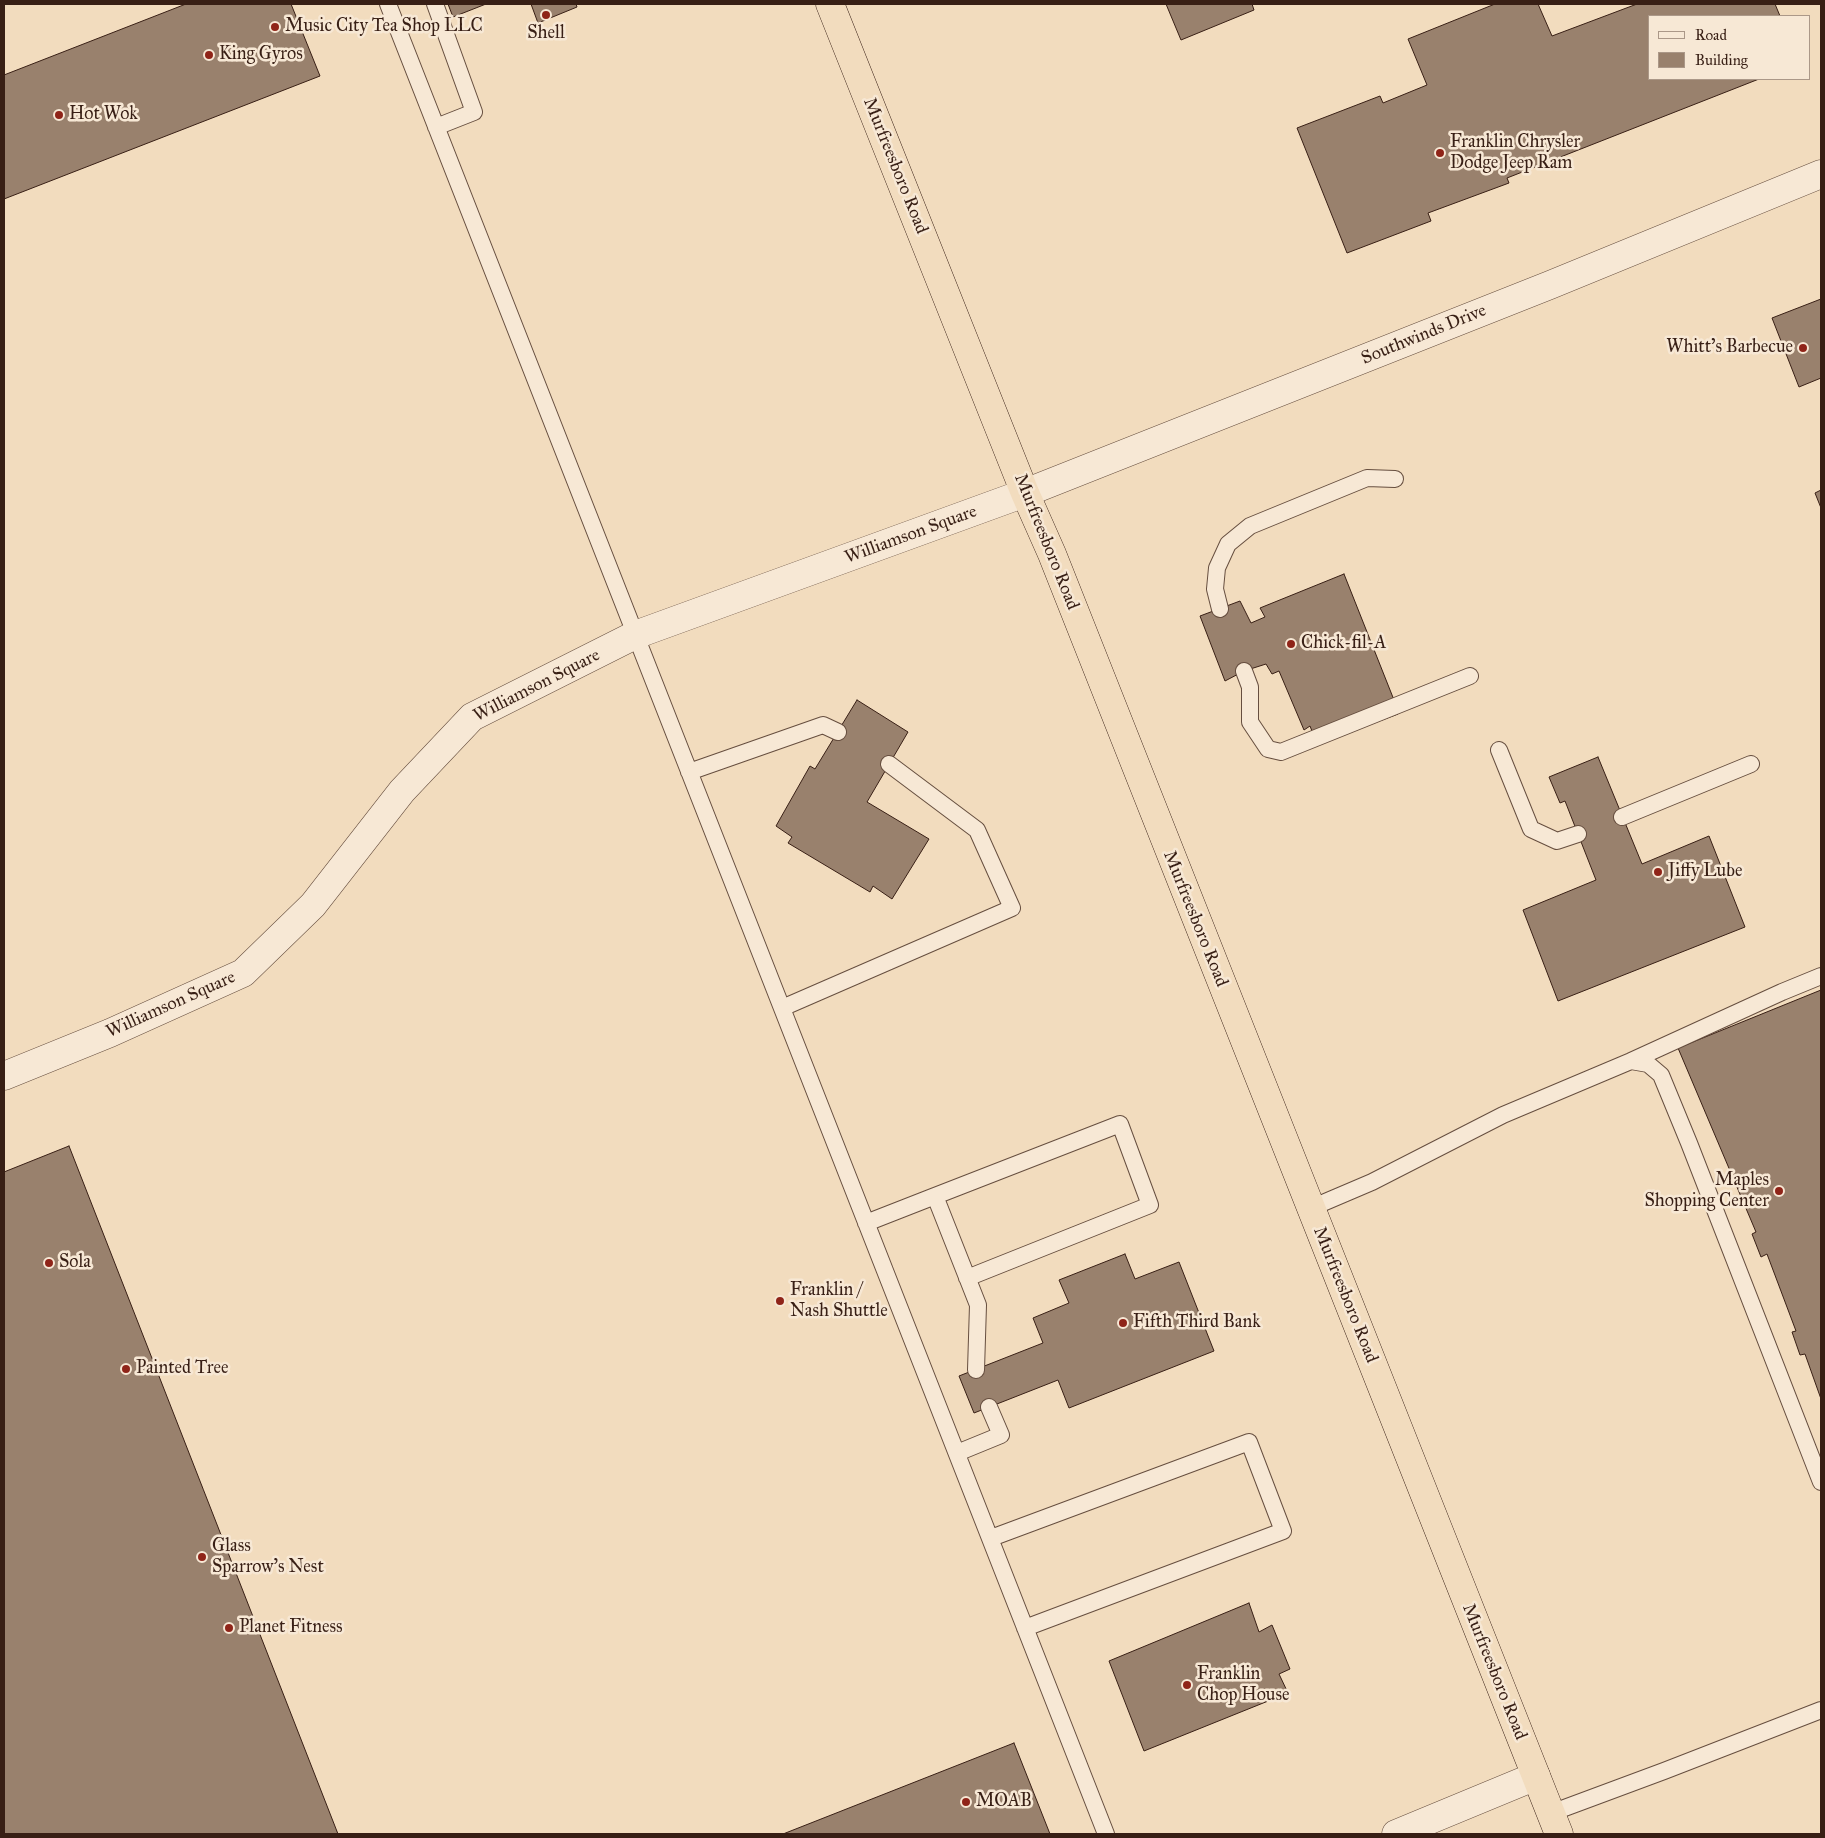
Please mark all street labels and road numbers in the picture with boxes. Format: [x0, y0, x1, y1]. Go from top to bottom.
street label: Murfreesboro Road [858, 95, 932, 237]
street label: Southwinds Drive [1358, 300, 1490, 370]
street label: Murfreesboro Road [1009, 471, 1083, 613]
street label: Williamson Square [842, 501, 980, 569]
street label: Williamson Square [470, 645, 604, 727]
street label: Murfreesboro Road [1158, 848, 1232, 990]
street label: Williamson Square [103, 967, 239, 1043]
street label: Murfreesboro Road [1308, 1224, 1382, 1366]
street label: Murfreesboro Road [1457, 1601, 1531, 1743]

